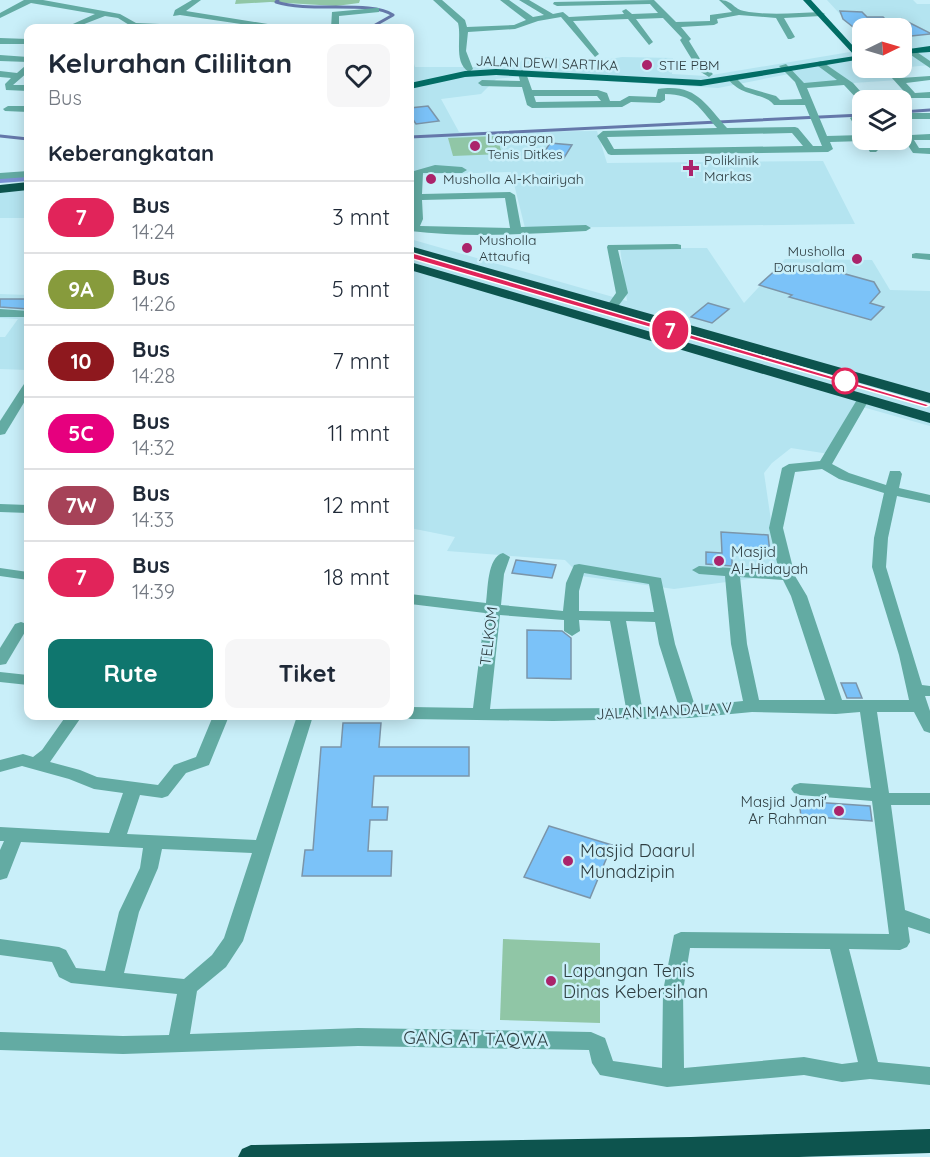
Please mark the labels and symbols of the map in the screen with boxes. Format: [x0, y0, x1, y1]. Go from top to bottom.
north arrow [852, 18, 912, 78]
street label: JALAN DEWI SARTIKA [475, 52, 619, 74]
place label: STIE PBM [659, 56, 720, 74]
marker: STIE PBM [640, 58, 654, 72]
place label: Lapangan Tenis Ditkes [487, 129, 563, 163]
marker: Lapangan Tenis Ditkes [468, 139, 482, 153]
place label: Poliklinik Markas [704, 151, 759, 185]
marker: Poliklinik Markas [682, 159, 700, 177]
place label: Musholla Al-Khairiyah [443, 170, 584, 188]
marker: Musholla Al-Khairiyah [424, 172, 438, 186]
place label: Musholla Attaufiq [479, 231, 536, 265]
marker: Musholla Attaufiq [460, 241, 474, 255]
place label: Musholla Darusalam [773, 242, 845, 276]
marker: Musholla Darusalam [850, 252, 864, 266]
line badge: 7 [650, 310, 690, 350]
unlabelled marker [832, 368, 858, 394]
place label: Masjid Al-Hidayah [731, 542, 808, 578]
marker: Masjid Al-Hidayah [712, 554, 726, 568]
street label: TELKOM [475, 605, 502, 666]
street label: JALAN MANDALA V [596, 697, 732, 724]
place label: Masjid Jami' Ar Rahman [741, 792, 827, 828]
marker: Masjid Jami' Ar Rahman [832, 804, 846, 818]
place label: Masjid Daarul Munadzipin [580, 839, 695, 883]
marker: Masjid Daarul Munadzipin [561, 854, 575, 868]
place label: Lapangan Tenis Dinas Kebersihan [563, 959, 708, 1003]
marker: Lapangan Tenis Dinas Kebersihan [544, 974, 558, 988]
street label: GANG AT TAQWA [403, 1026, 549, 1051]

